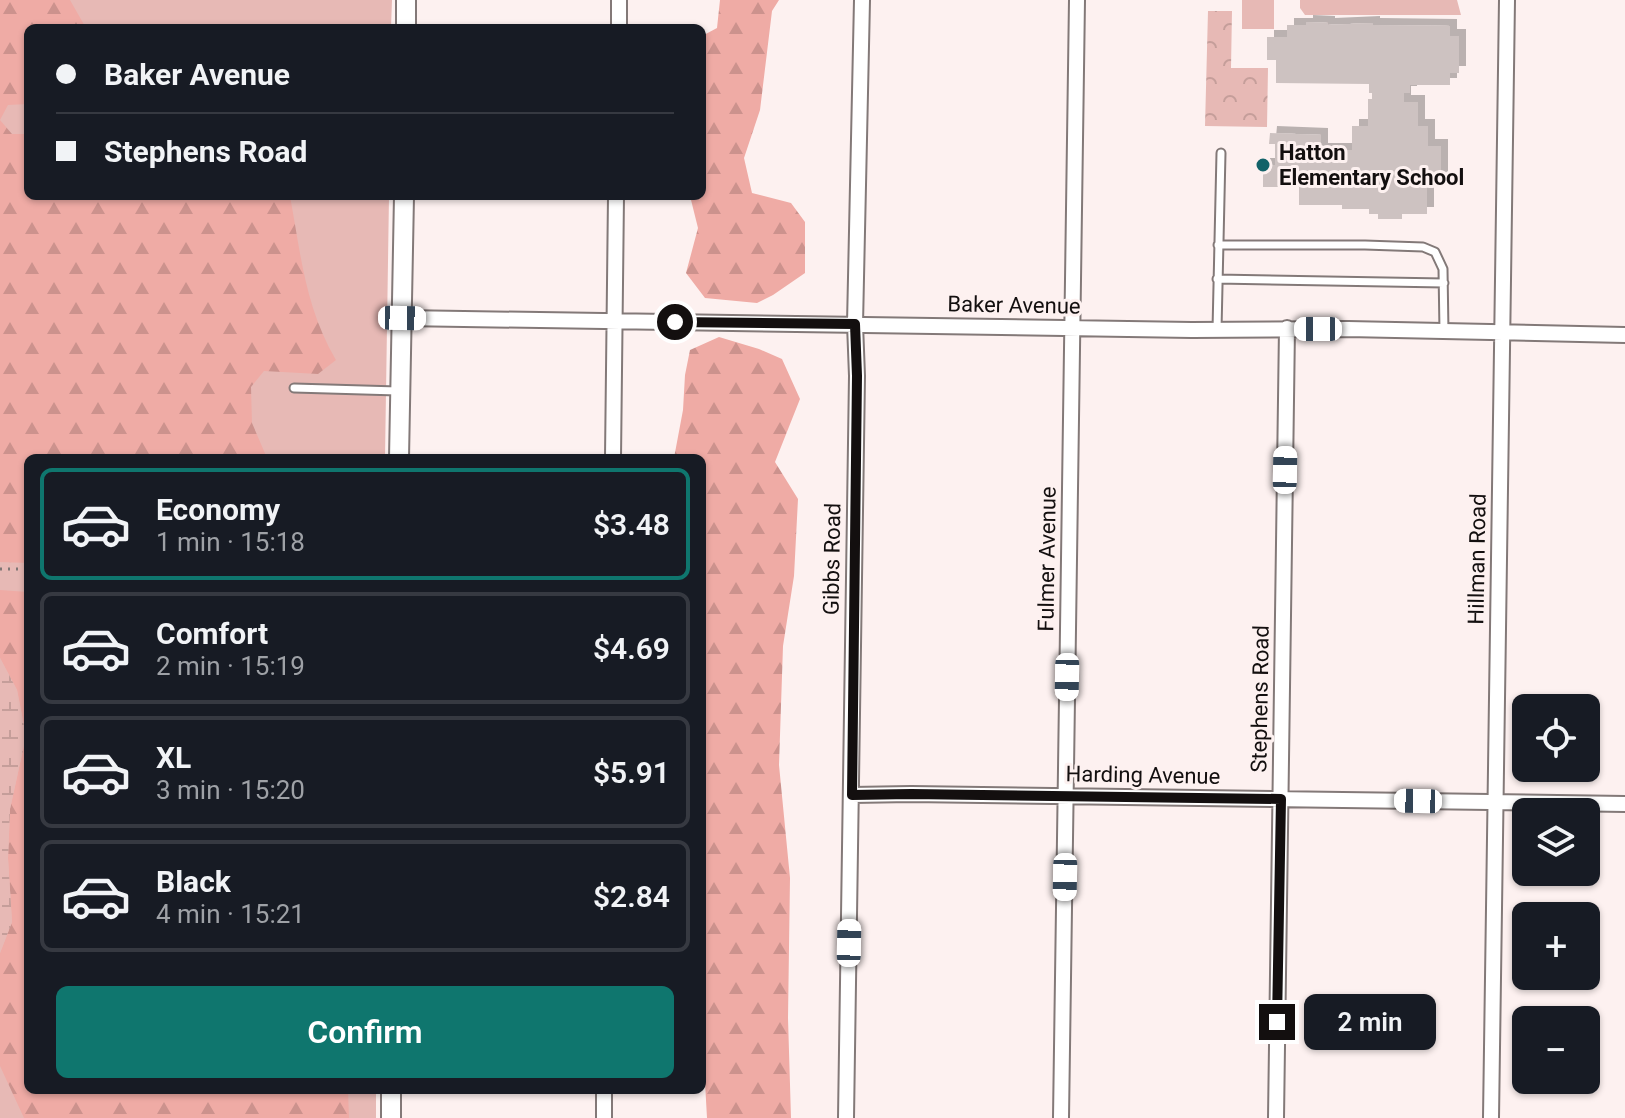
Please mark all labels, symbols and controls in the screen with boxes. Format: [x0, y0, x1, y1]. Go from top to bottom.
text: Baker Avenue [104, 57, 290, 92]
text: Stephens Road [104, 134, 307, 169]
place label: Hatton Elementary School [1279, 140, 1464, 190]
marker: Hatton Elementary School [1254, 156, 1272, 174]
street label: Baker Avenue [947, 291, 1081, 319]
route start [657, 304, 693, 340]
car [378, 306, 426, 330]
car [1294, 317, 1342, 341]
car [1273, 446, 1297, 494]
street label: Fulmer Avenue [1033, 486, 1061, 632]
icon: car [60, 488, 132, 560]
text: Economy [156, 492, 280, 527]
street label: Hillman Road [1463, 493, 1491, 625]
street label: Gibbs Road [819, 503, 845, 615]
text: $3.48 [593, 507, 670, 542]
text: 1 min · 15:18 [156, 527, 305, 557]
icon: car [60, 612, 132, 684]
text: Comfort [156, 616, 268, 651]
street label: Stephens Road [1246, 625, 1274, 773]
text: $4.69 [593, 631, 670, 666]
text: 2 min · 15:19 [156, 651, 305, 681]
car [1055, 653, 1079, 701]
map controls [1512, 694, 1600, 1094]
button: locate [1512, 694, 1600, 782]
icon: car [60, 736, 132, 808]
text: XL [156, 740, 191, 775]
text: $5.91 [593, 755, 670, 790]
street label: Harding Avenue [1066, 761, 1220, 789]
text: 3 min · 15:20 [156, 775, 305, 805]
car [1394, 789, 1442, 813]
button: layers [1512, 798, 1600, 886]
car [1053, 853, 1077, 901]
icon: car [60, 860, 132, 932]
text: Black [156, 864, 231, 899]
text: $2.84 [593, 879, 670, 914]
text: 4 min · 15:21 [156, 899, 305, 929]
button: + [1512, 902, 1600, 990]
car [837, 919, 861, 967]
button: Confirm [56, 986, 674, 1078]
callout: 2 min [1305, 994, 1437, 1050]
route end [1259, 1004, 1295, 1040]
button: − [1512, 1006, 1600, 1094]
text: 2 min [1337, 1007, 1403, 1037]

